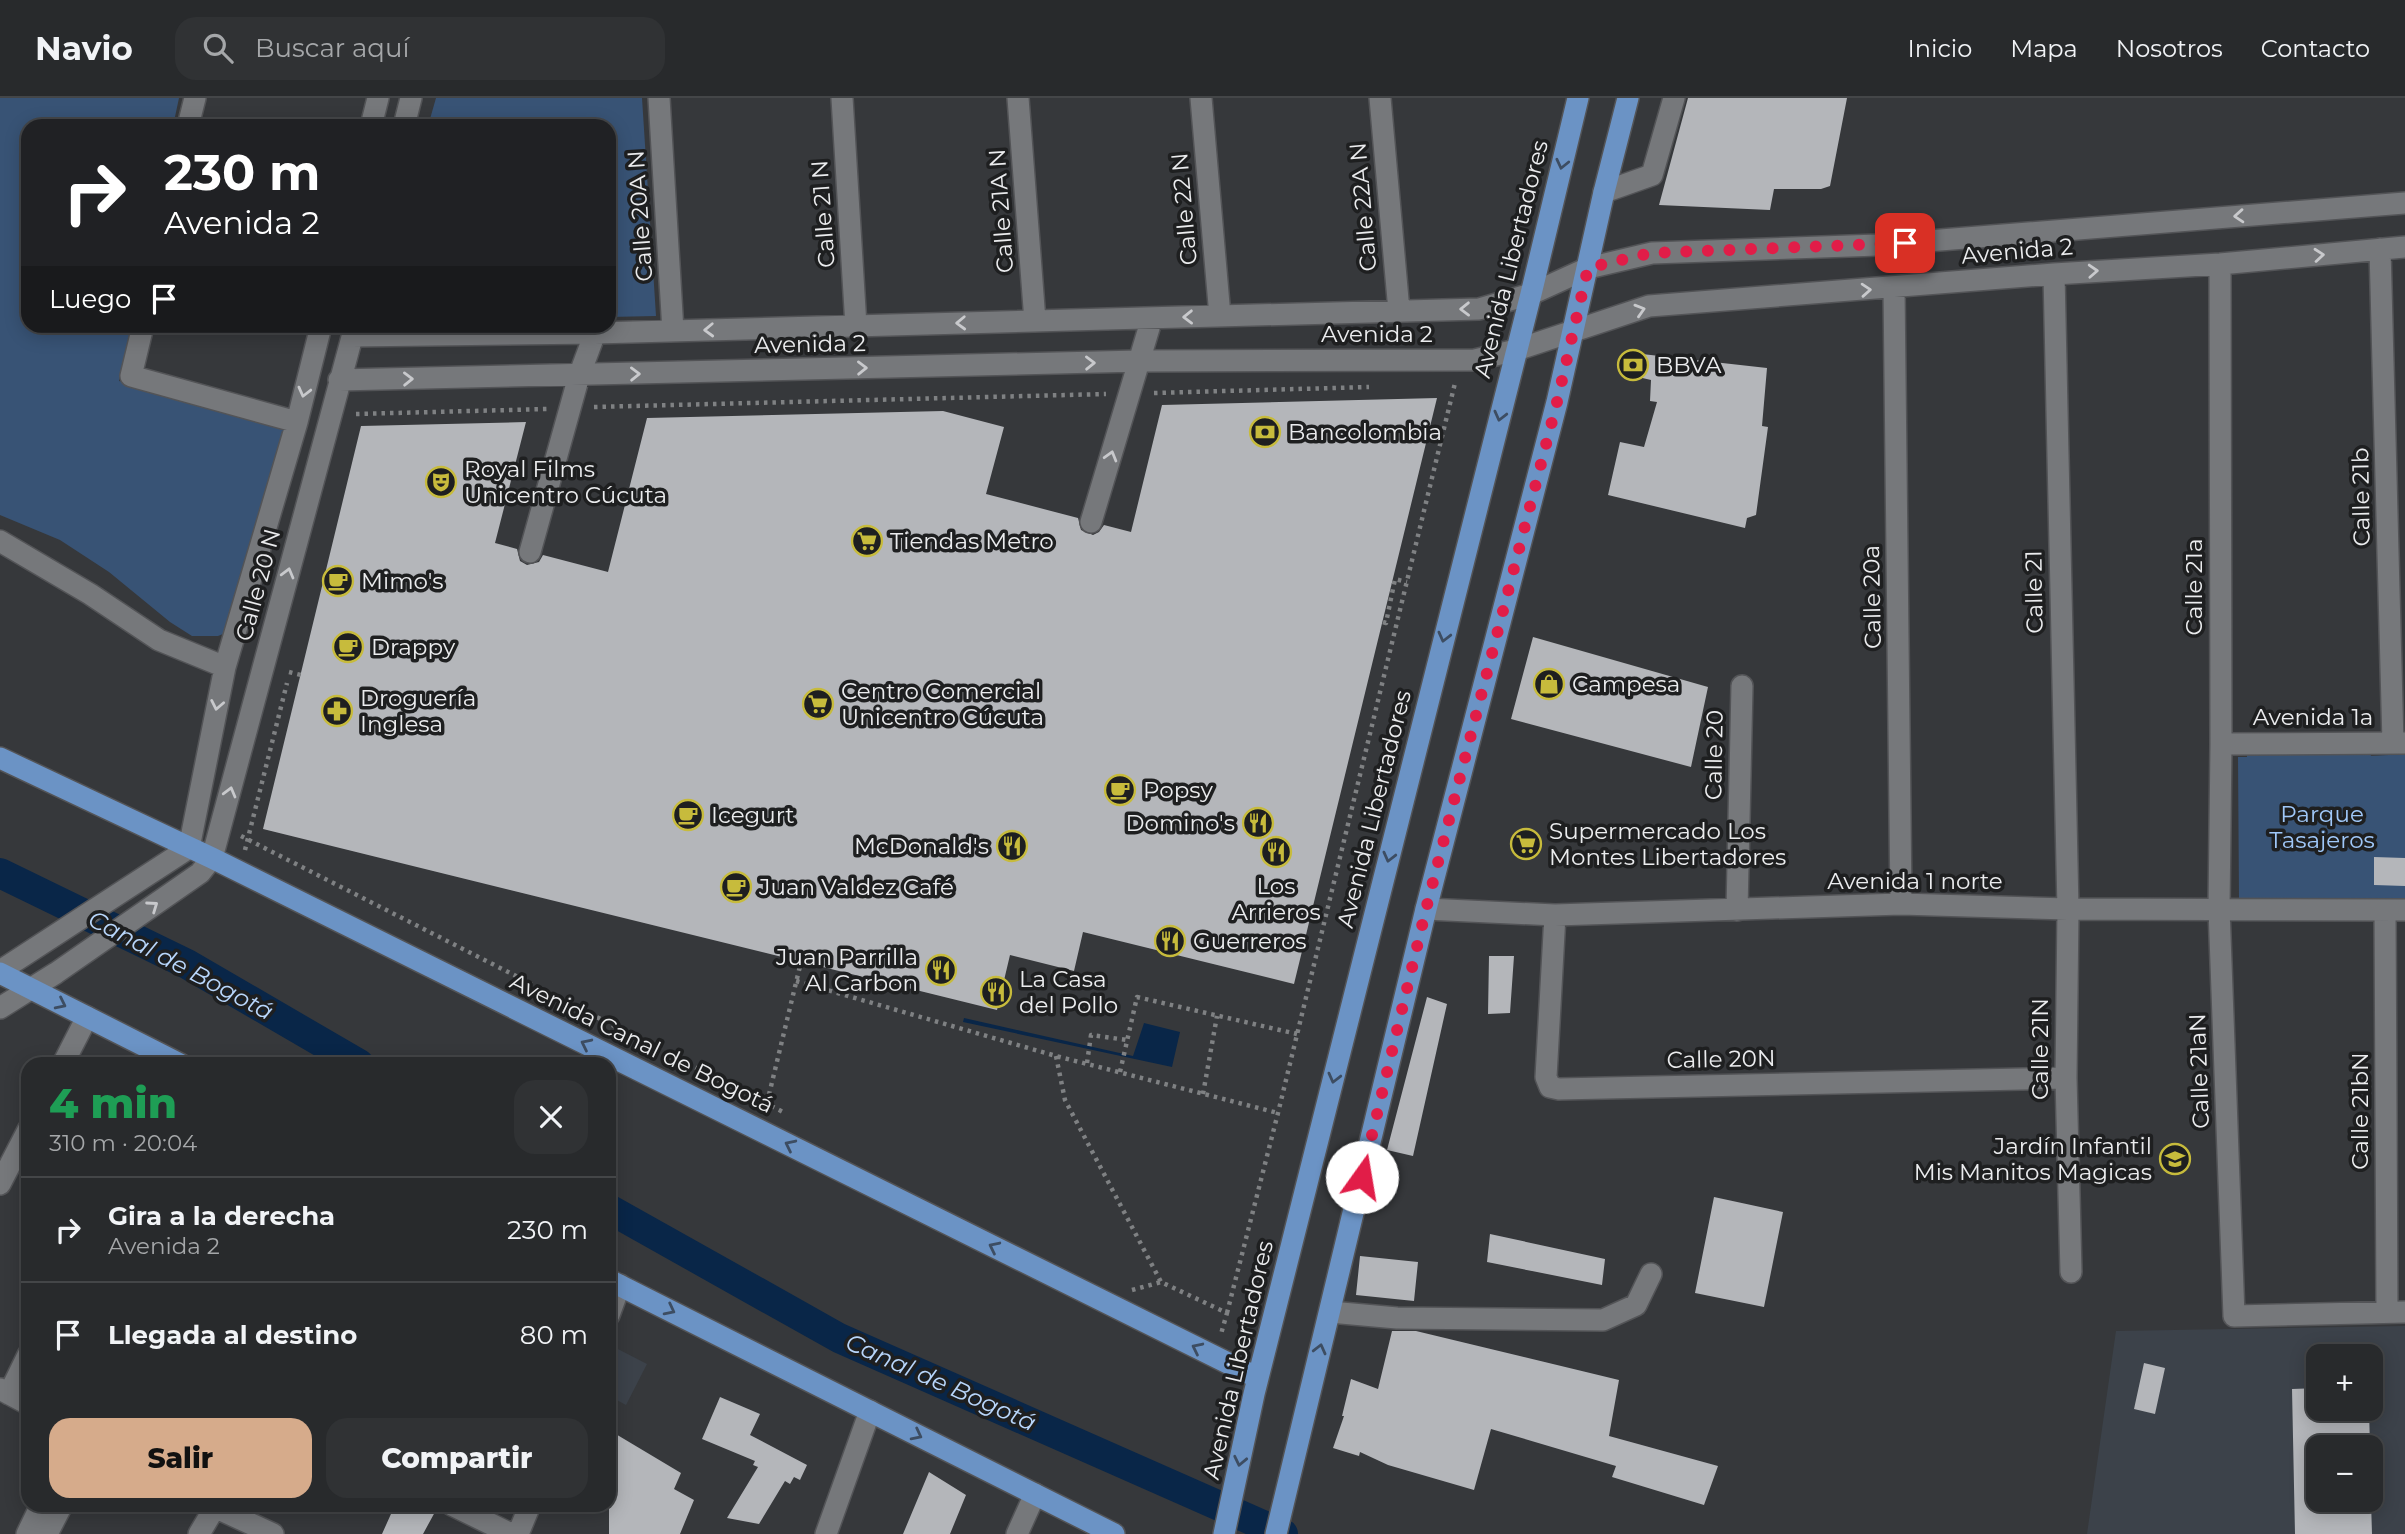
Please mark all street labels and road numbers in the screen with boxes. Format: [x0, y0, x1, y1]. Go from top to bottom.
street label: Avenida Libertadores [1468, 137, 1554, 381]
street label: Calle 22A N [1343, 141, 1383, 273]
street label: Calle 21A N [983, 148, 1019, 274]
street label: Calle 20A N [621, 150, 659, 282]
street label: Calle 22 N [1165, 152, 1203, 266]
street label: Calle 21 N [805, 159, 841, 269]
street label: Avenida 2 [1960, 232, 2074, 270]
street label: Avenida 2 [1321, 320, 1433, 348]
street label: Avenida 2 [754, 329, 866, 359]
street label: Calle 21b [2346, 447, 2376, 547]
street label: Calle 20 N [230, 526, 286, 644]
street label: Calle 21a [2180, 539, 2208, 635]
street label: Calle 20a [1857, 545, 1887, 649]
street label: Calle 21 [2019, 550, 2049, 634]
street label: Avenida Libertadores [1331, 687, 1417, 931]
street label: Avenida 1a [2253, 703, 2373, 731]
street label: Calle 20 [1699, 710, 1729, 800]
street label: Avenida 1 norte [1827, 867, 2003, 895]
street label: Avenida Canal de Bogotá [506, 967, 778, 1119]
street label: Calle 21N [2026, 998, 2054, 1100]
street label: Calle 21aN [2183, 1013, 2215, 1129]
street label: Calle 20N [1666, 1044, 1776, 1074]
street label: Calle 21bN [2346, 1052, 2374, 1170]
street label: Avenida Libertadores [1197, 1238, 1279, 1482]

